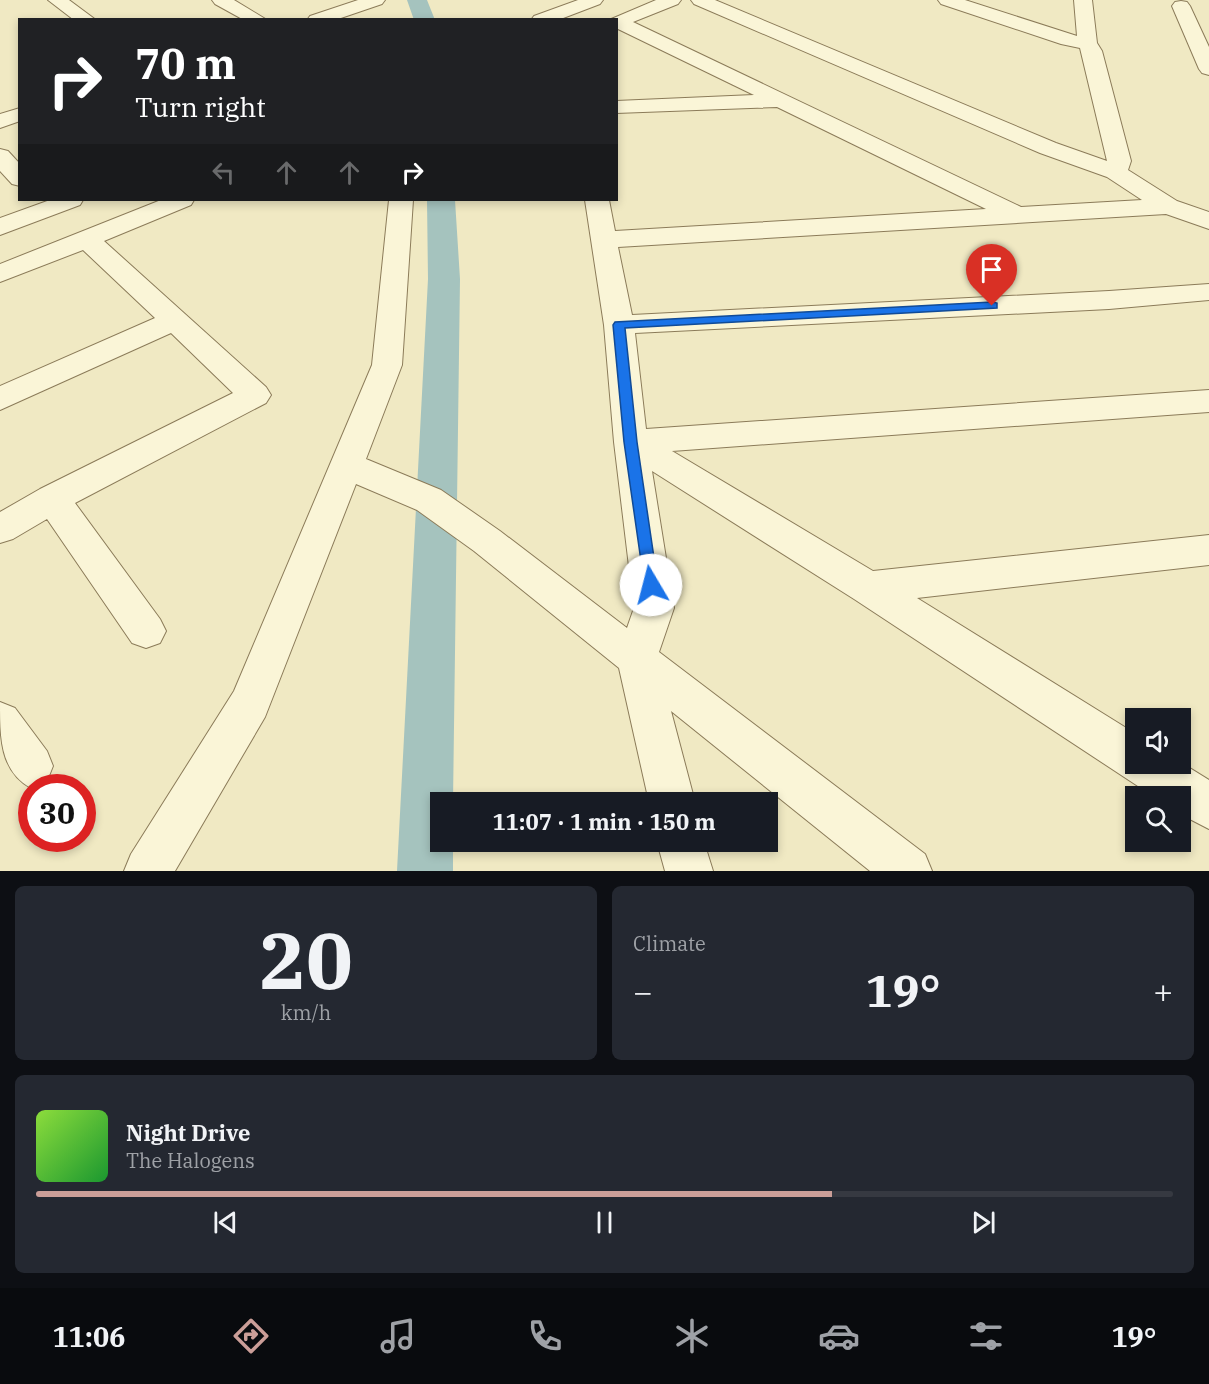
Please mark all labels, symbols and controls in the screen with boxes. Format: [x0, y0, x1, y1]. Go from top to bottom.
text: 70 m [135, 36, 236, 91]
icon: right [36, 42, 114, 120]
text: Turn right [135, 89, 266, 124]
icon: left [207, 156, 240, 189]
icon: ahead [270, 156, 303, 189]
icon: ahead [333, 156, 366, 189]
icon: right [396, 156, 429, 189]
pin [966, 244, 1017, 306]
icon: arrive [975, 253, 1008, 286]
position arrow [619, 553, 683, 617]
map controls [1125, 708, 1191, 852]
button: sound [1125, 708, 1191, 774]
speed limit sign: 30 [18, 774, 96, 852]
button: search [1125, 786, 1191, 852]
text: 11:07 · 1 min · 150 m [492, 807, 716, 836]
text: 20 [259, 909, 353, 1010]
text: Climate [633, 930, 706, 957]
text: 19° [865, 961, 941, 1019]
text: − [633, 970, 653, 1013]
text: + [1153, 970, 1173, 1013]
text: km/h [281, 999, 331, 1026]
text: Night Drive [126, 1118, 251, 1147]
text: The Halogens [126, 1147, 255, 1174]
icon: previous [209, 1206, 242, 1239]
icon: pause [588, 1206, 621, 1239]
icon: next [967, 1206, 1000, 1239]
icon: directions [230, 1315, 272, 1357]
icon: music [377, 1315, 419, 1357]
icon: phone [524, 1315, 566, 1357]
icon: climate [671, 1315, 713, 1357]
icon: car [818, 1315, 860, 1357]
icon: filters [965, 1315, 1007, 1357]
text: 11:06 [52, 1319, 125, 1354]
text: 19° [1111, 1319, 1157, 1354]

